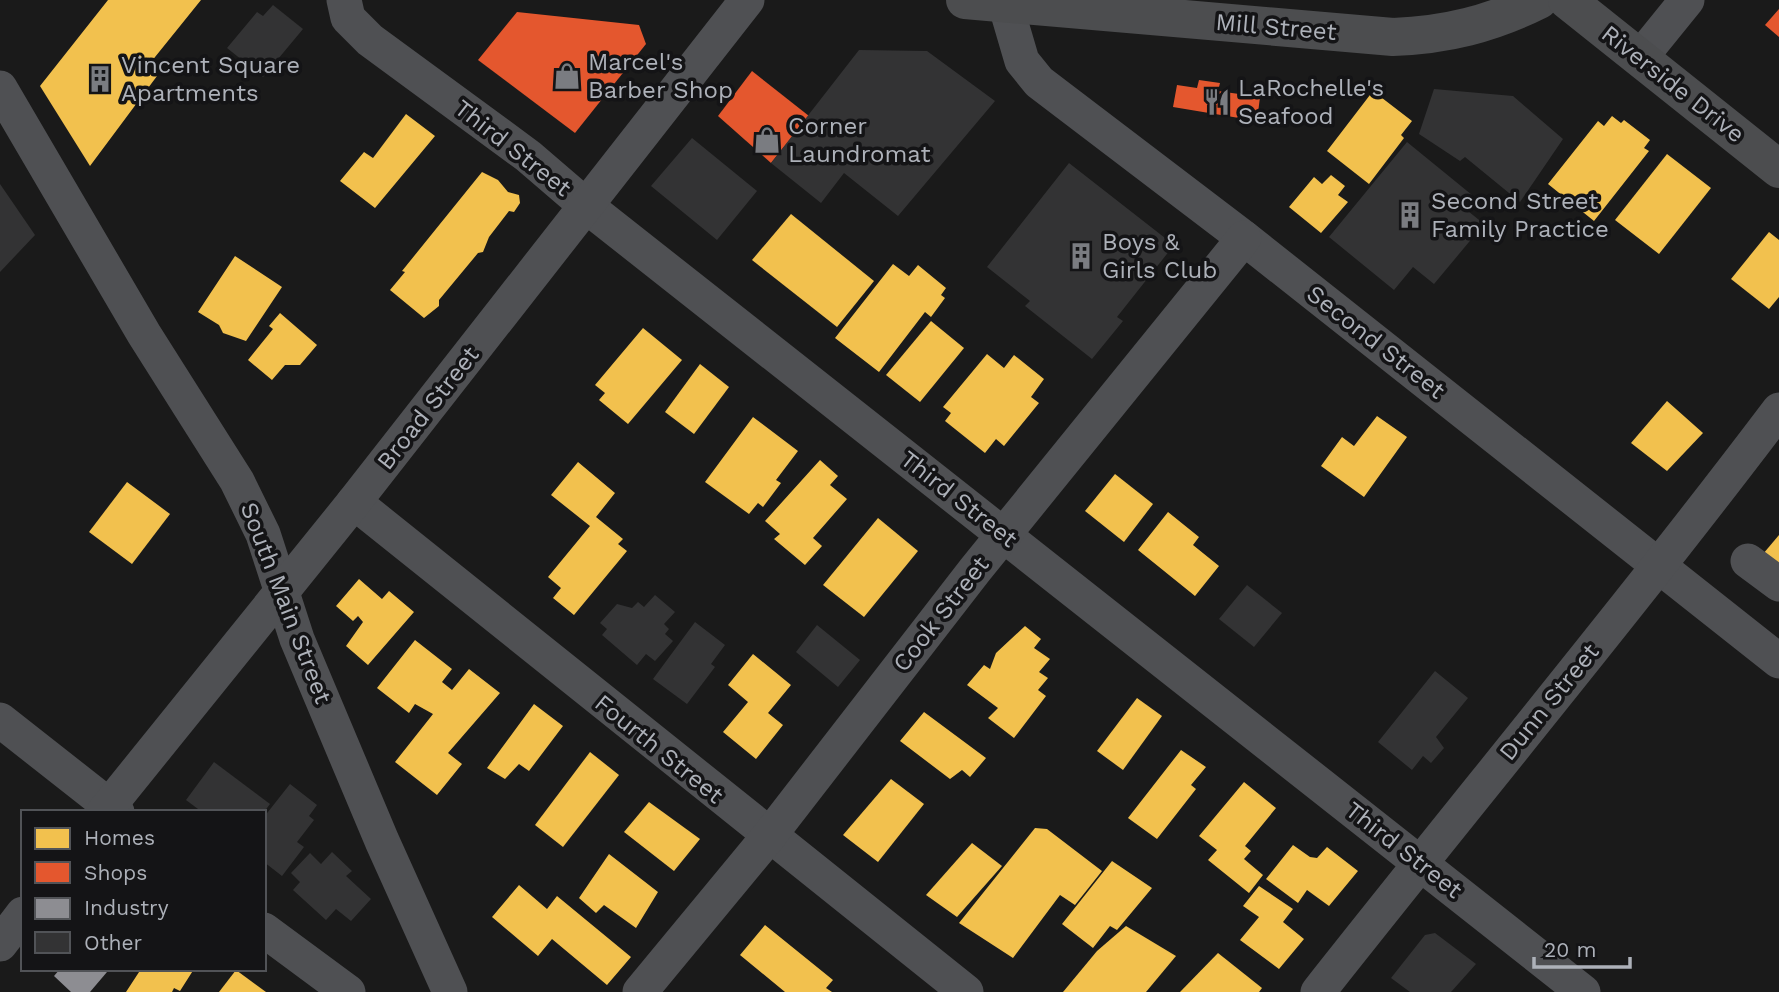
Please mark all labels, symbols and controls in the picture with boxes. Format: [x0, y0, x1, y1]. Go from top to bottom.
street label: Mill Street [1214, 8, 1338, 46]
street label: Riverside Drive [1596, 20, 1750, 148]
place label: Marcel's Barber Shop [588, 48, 733, 104]
place label: Vincent Square Apartments [121, 51, 300, 107]
shop icon: Marcel's Barber Shop [552, 61, 582, 91]
building icon: Vincent Square Apartments [85, 64, 115, 94]
place label: LaRochelle's Seafood [1238, 74, 1384, 130]
restaurant icon: LaRochelle's Seafood [1202, 87, 1232, 117]
street label: Third Street [449, 94, 577, 202]
place label: Corner Laundromat [788, 112, 931, 168]
shop icon: Corner Laundromat [752, 125, 782, 155]
place label: Second Street Family Practice [1431, 187, 1609, 243]
building icon: Second Street Family Practice [1395, 200, 1425, 230]
place label: Boys & Girls Club [1102, 228, 1217, 284]
building icon: Boys & Girls Club [1066, 241, 1096, 271]
street label: Second Street [1301, 279, 1451, 405]
street label: Broad Street [371, 341, 485, 475]
street label: Third Street [895, 445, 1023, 553]
street label: South Main Street [235, 498, 337, 708]
street label: Cook Street [887, 551, 995, 677]
street label: Dunn Street [1493, 638, 1605, 766]
street label: Fourth Street [589, 689, 729, 809]
street label: Third Street [1340, 796, 1468, 904]
legend [21, 810, 266, 971]
text: Homes [84, 825, 155, 850]
text: Shops [84, 860, 147, 885]
text: Industry [84, 895, 169, 920]
scale bar [1534, 926, 1630, 970]
text: Other [84, 930, 143, 955]
text: 20 m [1544, 937, 1596, 962]

